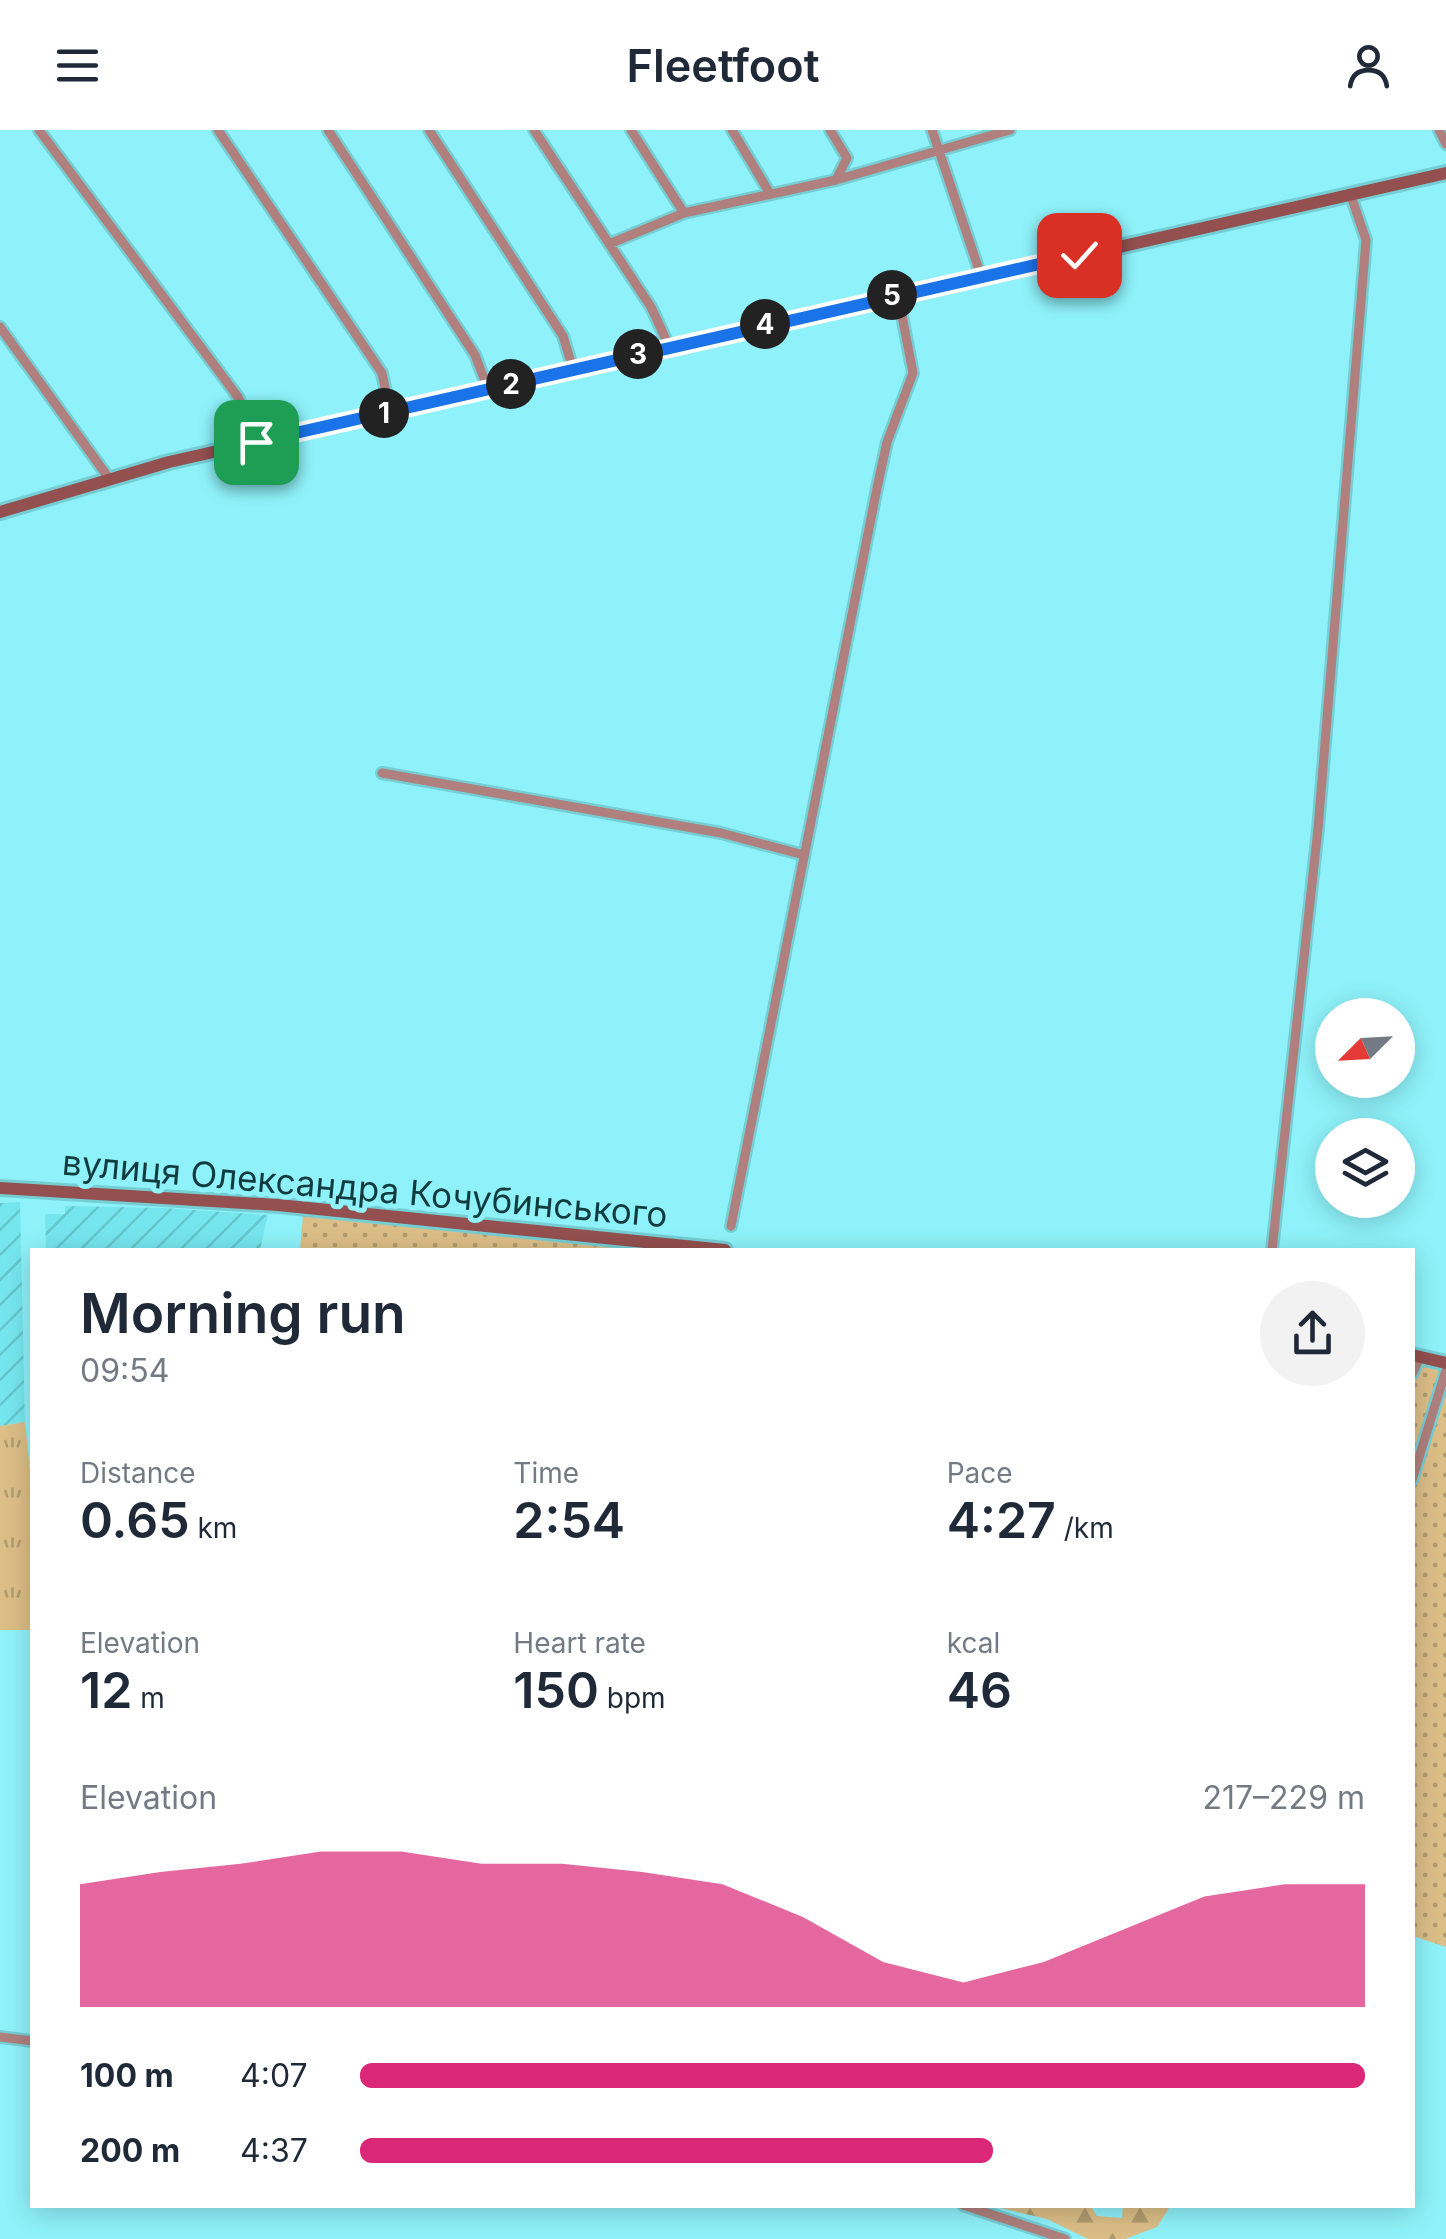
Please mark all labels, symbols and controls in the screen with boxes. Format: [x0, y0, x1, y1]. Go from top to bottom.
icon: menu [50, 38, 105, 93]
text: Fleetfoot [626, 38, 820, 93]
icon: person [1341, 38, 1396, 93]
pin [1037, 213, 1122, 298]
icon: check [1052, 228, 1107, 283]
pin: 5 [867, 270, 917, 320]
text: 5 [883, 278, 901, 312]
pin: 4 [740, 299, 790, 349]
text: 4 [756, 307, 774, 341]
pin: 3 [613, 329, 663, 379]
text: 3 [629, 337, 647, 371]
pin: 2 [486, 359, 536, 409]
text: 2 [502, 367, 520, 401]
pin: 1 [359, 388, 409, 438]
text: 1 [378, 396, 390, 430]
pin [214, 400, 299, 485]
icon: arrive [229, 415, 284, 470]
north arrow [1315, 998, 1415, 1098]
map controls [1315, 998, 1415, 1218]
button: layers [1315, 1118, 1415, 1218]
street label: вулиця Олександра Кочубинського [61, 1141, 669, 1235]
text: Morning run [80, 1280, 406, 1346]
button: share [1260, 1281, 1365, 1386]
text: 09:54 [80, 1351, 169, 1390]
text: Distance [80, 1456, 196, 1490]
text: Time [513, 1456, 579, 1490]
text: Pace [947, 1456, 1013, 1490]
text: 0.65 [80, 1490, 190, 1550]
text: 2:54 [513, 1490, 625, 1550]
text: 4:27 [947, 1490, 1056, 1550]
text: km [190, 1511, 237, 1545]
text: /km [1056, 1511, 1114, 1545]
text: Elevation [80, 1626, 200, 1660]
text: Heart rate [513, 1626, 646, 1660]
text: kcal [947, 1626, 1000, 1660]
text: 12 [80, 1660, 132, 1720]
text: 150 [513, 1660, 599, 1720]
text: 46 [947, 1660, 1012, 1720]
text: m [132, 1681, 165, 1715]
text: bpm [599, 1681, 666, 1715]
text: Elevation [80, 1778, 217, 1817]
text: 217–229 m [1202, 1778, 1365, 1817]
text: 100 m [80, 2056, 174, 2095]
text: 4:07 [240, 2056, 308, 2095]
text: 200 m [80, 2131, 180, 2170]
text: 4:37 [240, 2131, 308, 2170]

